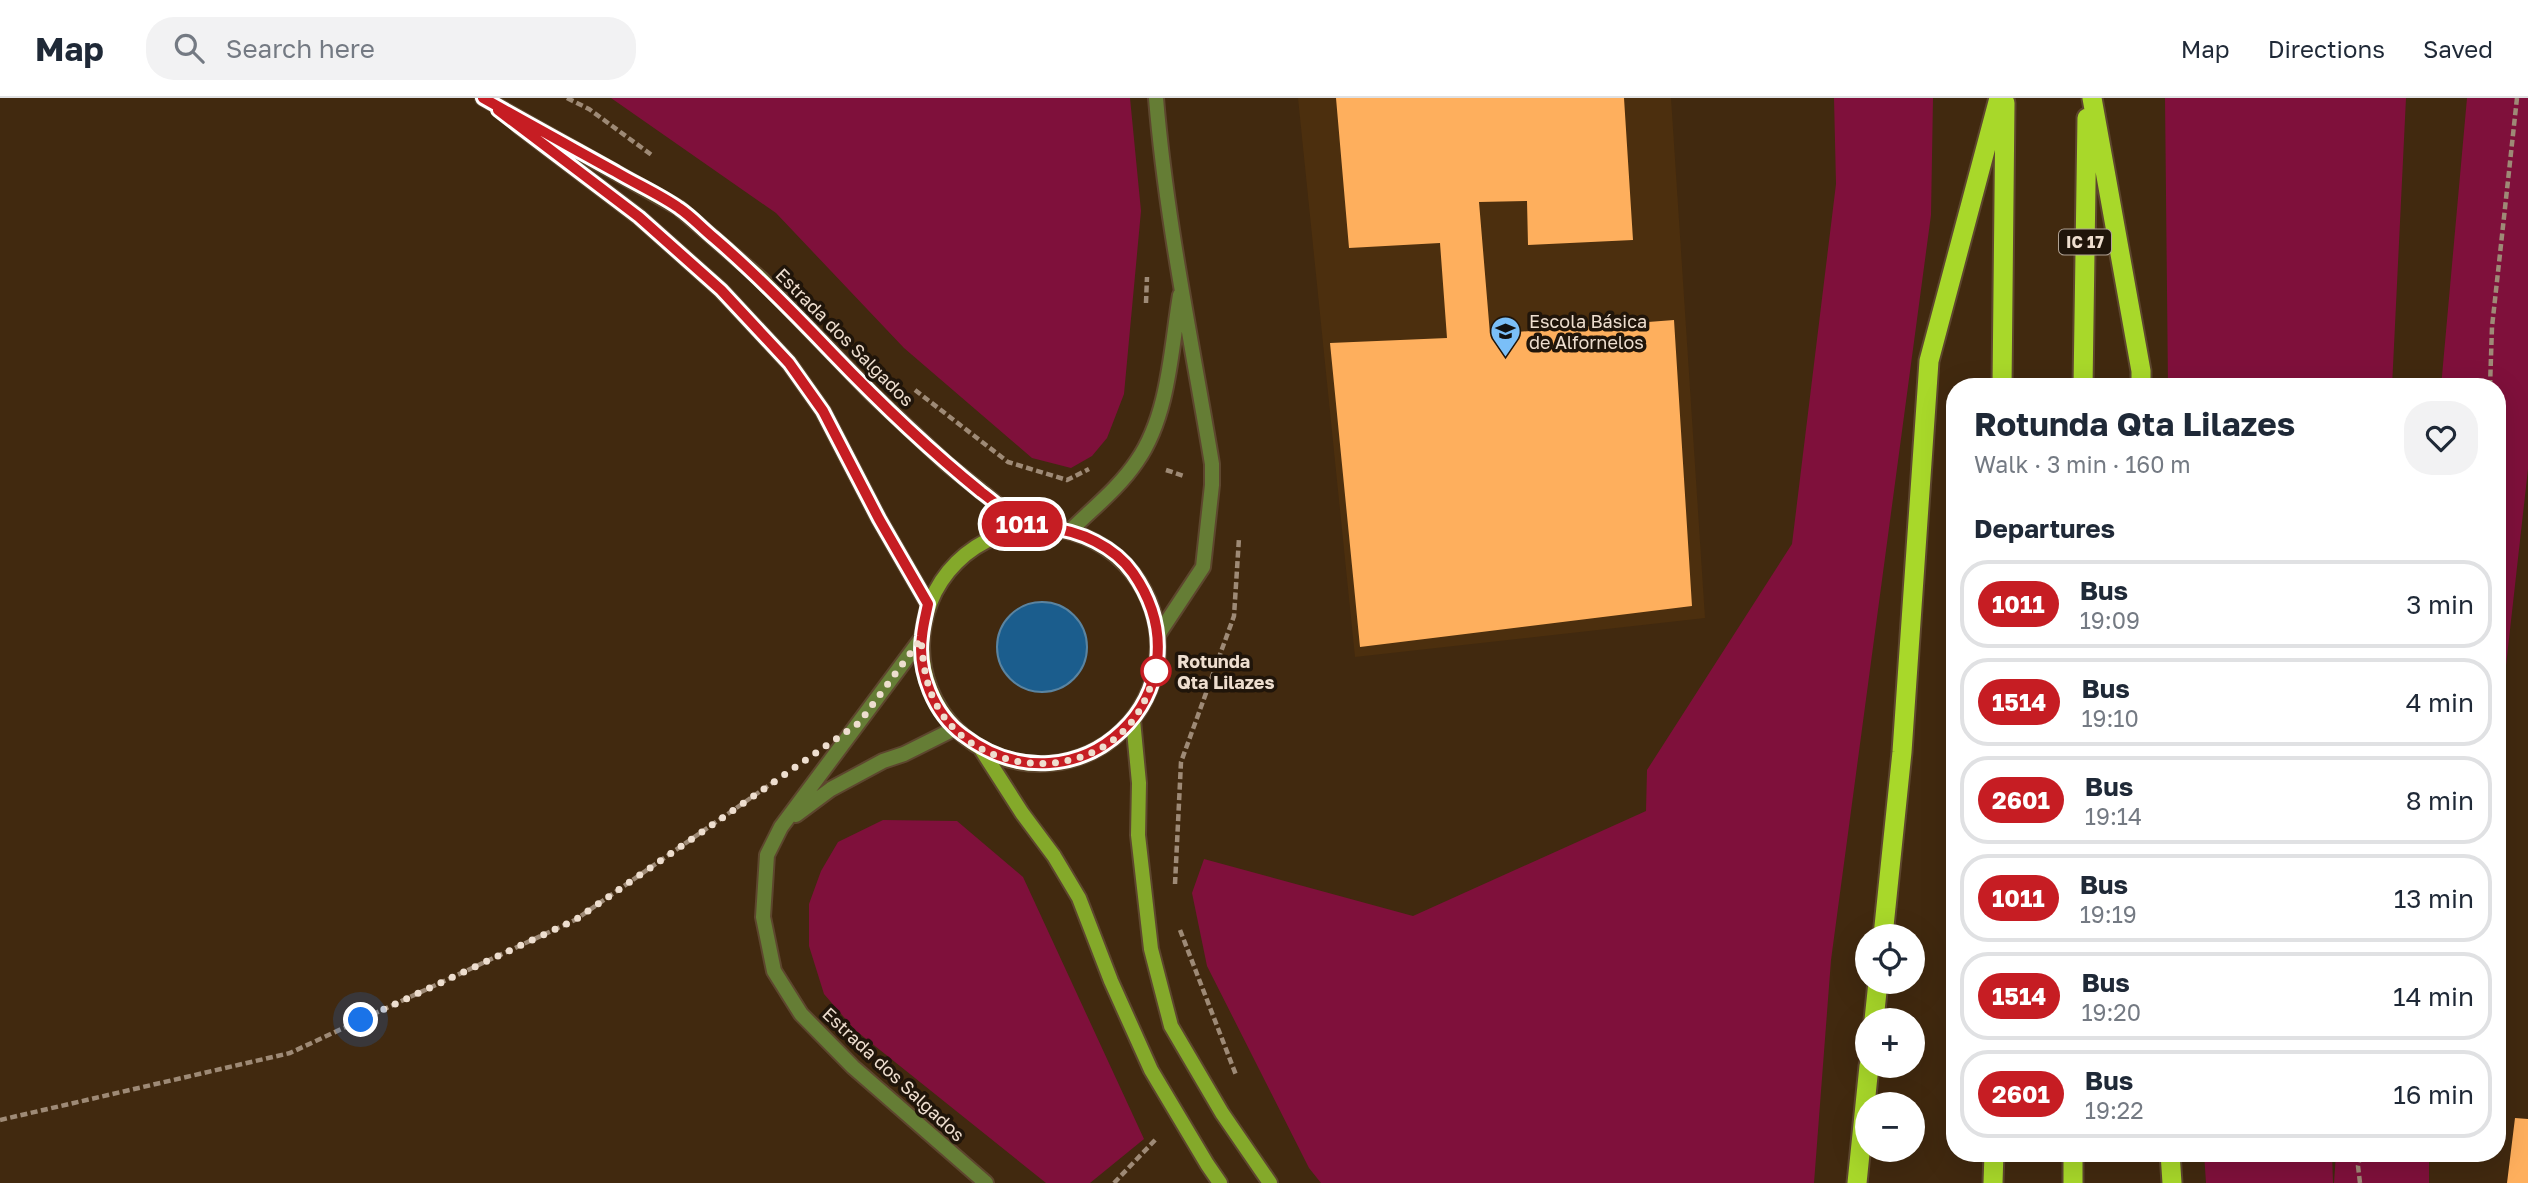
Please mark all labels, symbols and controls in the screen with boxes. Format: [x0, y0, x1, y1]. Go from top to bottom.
search box [146, 17, 636, 80]
text: Map [35, 29, 104, 68]
icon: search [170, 29, 208, 67]
text: Search here [226, 33, 375, 64]
text: Map [2181, 34, 2230, 63]
text: Directions [2268, 34, 2385, 63]
text: Saved [2423, 34, 2493, 63]
road number: IC 17 [2059, 230, 2111, 254]
street label: Estrada dos Salgados [771, 263, 919, 411]
place label: Escola Básica de Alfornelos [1529, 310, 1647, 353]
school or university icon: Escola Básica de Alfornelos [1489, 314, 1523, 358]
button: heart [2404, 401, 2478, 475]
text: Rotunda Qta Lilazes [1974, 404, 2295, 443]
text: Walk · 3 min · 160 m [1974, 450, 2191, 478]
line badge: 1011 [973, 501, 1071, 547]
text: 1011 [996, 509, 1048, 538]
text: Departures [1974, 513, 2115, 544]
text: Bus [2080, 575, 2128, 606]
text: 1011 [1992, 589, 2045, 618]
text: 3 min [2406, 589, 2474, 620]
text: 19:09 [2080, 606, 2140, 634]
place label: Rotunda Qta Lilazes [1177, 650, 1274, 693]
marker: Rotunda Qta Lilazes [1141, 656, 1171, 686]
text: Bus [2081, 673, 2130, 704]
text: 1514 [1992, 687, 2046, 716]
text: 4 min [2406, 687, 2474, 718]
text: 19:10 [2081, 704, 2139, 732]
text: Bus [2085, 771, 2133, 802]
text: 2601 [1992, 785, 2050, 814]
text: 8 min [2406, 785, 2474, 816]
text: 19:14 [2085, 802, 2142, 830]
text: Bus [2080, 869, 2128, 900]
text: 1011 [1992, 883, 2045, 912]
text: 13 min [2394, 883, 2474, 914]
text: 19:19 [2080, 900, 2137, 928]
map controls [1855, 924, 1925, 1162]
button: locate [1855, 924, 1925, 994]
text: Bus [2081, 967, 2130, 998]
text: 1514 [1992, 981, 2046, 1010]
text: 14 min [2393, 981, 2474, 1012]
text: 19:20 [2081, 998, 2141, 1026]
your location [343, 1002, 378, 1037]
street label: Estrada dos Salgados [818, 1002, 970, 1146]
button: + [1855, 1008, 1925, 1078]
text: Bus [2085, 1065, 2133, 1096]
text: 2601 [1992, 1079, 2050, 1108]
text: 16 min [2393, 1079, 2474, 1110]
button: − [1855, 1092, 1925, 1162]
text: 19:22 [2085, 1096, 2144, 1124]

